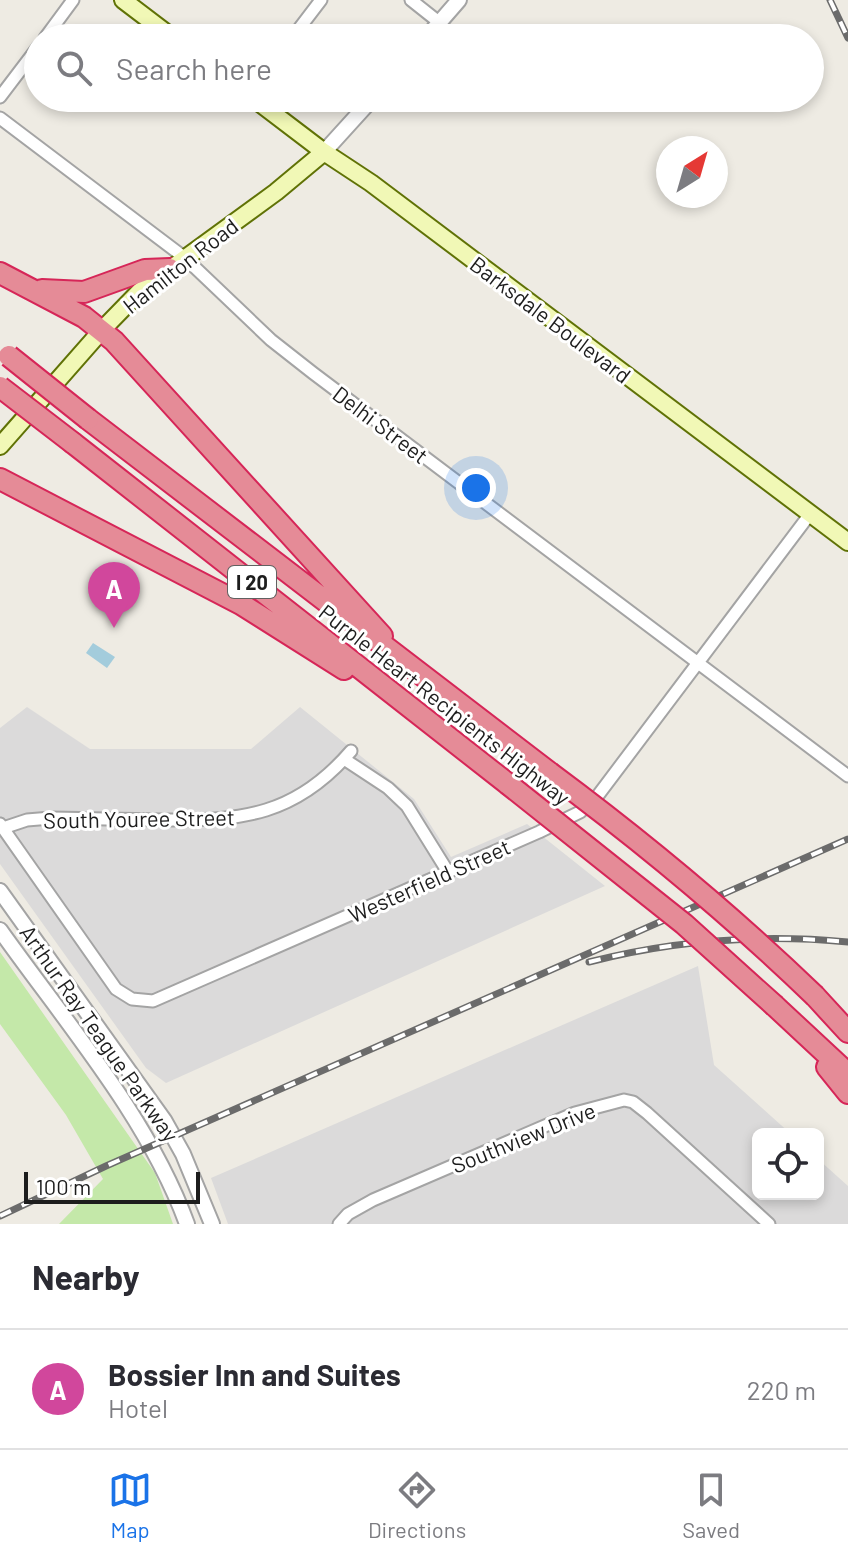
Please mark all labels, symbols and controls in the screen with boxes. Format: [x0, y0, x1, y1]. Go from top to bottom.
search box [24, 24, 824, 112]
icon: search [52, 46, 96, 90]
text: Search here [116, 50, 272, 86]
north arrow [656, 136, 728, 208]
street label: Hamilton Road [117, 212, 243, 318]
street label: Barksdale Boulevard [466, 250, 636, 388]
street label: Delhi Street [328, 380, 434, 468]
your location [456, 468, 496, 508]
pin: A [88, 562, 140, 628]
road number: I 20 [228, 566, 276, 598]
street label: Purple Heart Recipients Highway [314, 598, 576, 810]
street label: South Youree Street [43, 803, 235, 833]
street label: Westerfield Street [344, 833, 514, 927]
street label: Arthur Ray Teague Parkway [15, 920, 185, 1146]
street label: Southview Drive [447, 1096, 599, 1178]
map controls [752, 1128, 824, 1200]
button: locate [752, 1128, 824, 1200]
scale bar [24, 1168, 200, 1204]
text: 100 m [36, 1173, 91, 1199]
text: Nearby [32, 1256, 140, 1297]
text: Bossier Inn and Suites [108, 1356, 401, 1392]
text: A [49, 1374, 67, 1405]
text: 220 m [747, 1374, 816, 1405]
text: Hotel [108, 1392, 168, 1423]
tab: Map [108, 1468, 152, 1542]
tab: Directions [368, 1468, 466, 1542]
tab: Saved [682, 1468, 740, 1542]

